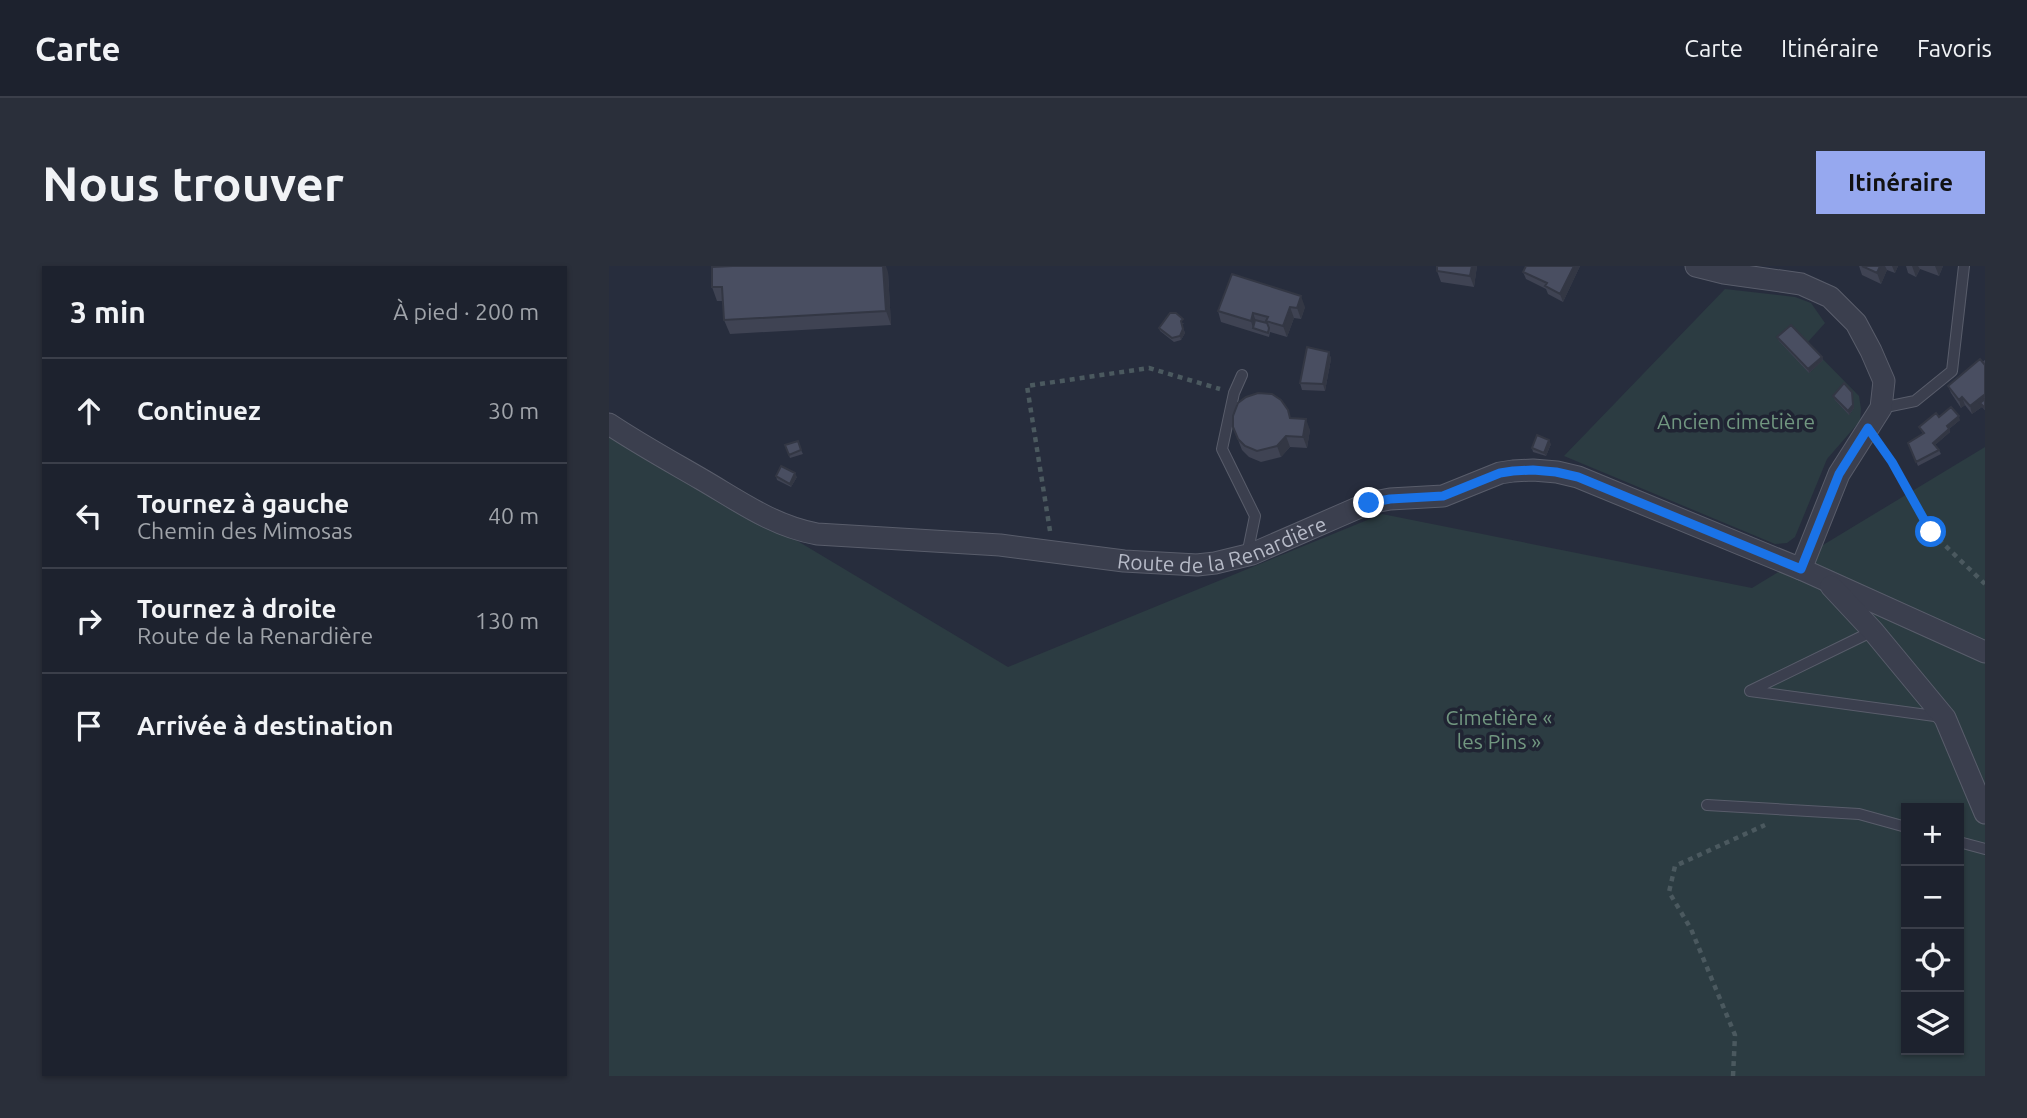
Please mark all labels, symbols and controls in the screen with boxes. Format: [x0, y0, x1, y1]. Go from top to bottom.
text: Carte [35, 30, 121, 67]
text: Carte [1684, 35, 1743, 62]
text: Itinéraire [1781, 35, 1879, 62]
text: Favoris [1917, 35, 1992, 62]
button: Itinéraire [1816, 151, 1985, 214]
text: Nous trouver [42, 155, 344, 210]
text: 3 min [70, 295, 146, 329]
text: À pied · 200 m [393, 299, 539, 324]
icon: ahead [70, 392, 108, 430]
text: Continuez [137, 396, 261, 425]
text: 30 m [488, 398, 539, 423]
park label: Ancien cimetière [1657, 409, 1815, 433]
route end [1353, 487, 1384, 518]
text: Tournez à gauche [137, 489, 349, 518]
icon: left [70, 497, 108, 535]
text: 40 m [488, 503, 539, 528]
street label: Route de la Renardière [1116, 511, 1330, 578]
route start [1915, 516, 1946, 547]
text: Chemin des Mimosas [137, 518, 353, 543]
text: Tournez à droite [137, 594, 336, 623]
icon: right [70, 602, 108, 640]
text: 130 m [475, 608, 539, 633]
text: Route de la Renardière [137, 623, 373, 648]
park label: Cimetière « les Pins » [1446, 705, 1552, 753]
icon: arrive [70, 707, 108, 745]
text: Arrivée à destination [137, 711, 393, 740]
map controls [1901, 803, 1964, 1055]
button: + [1901, 803, 1964, 866]
button: − [1901, 866, 1964, 929]
button: locate [1901, 929, 1964, 992]
button: layers [1901, 992, 1964, 1055]

